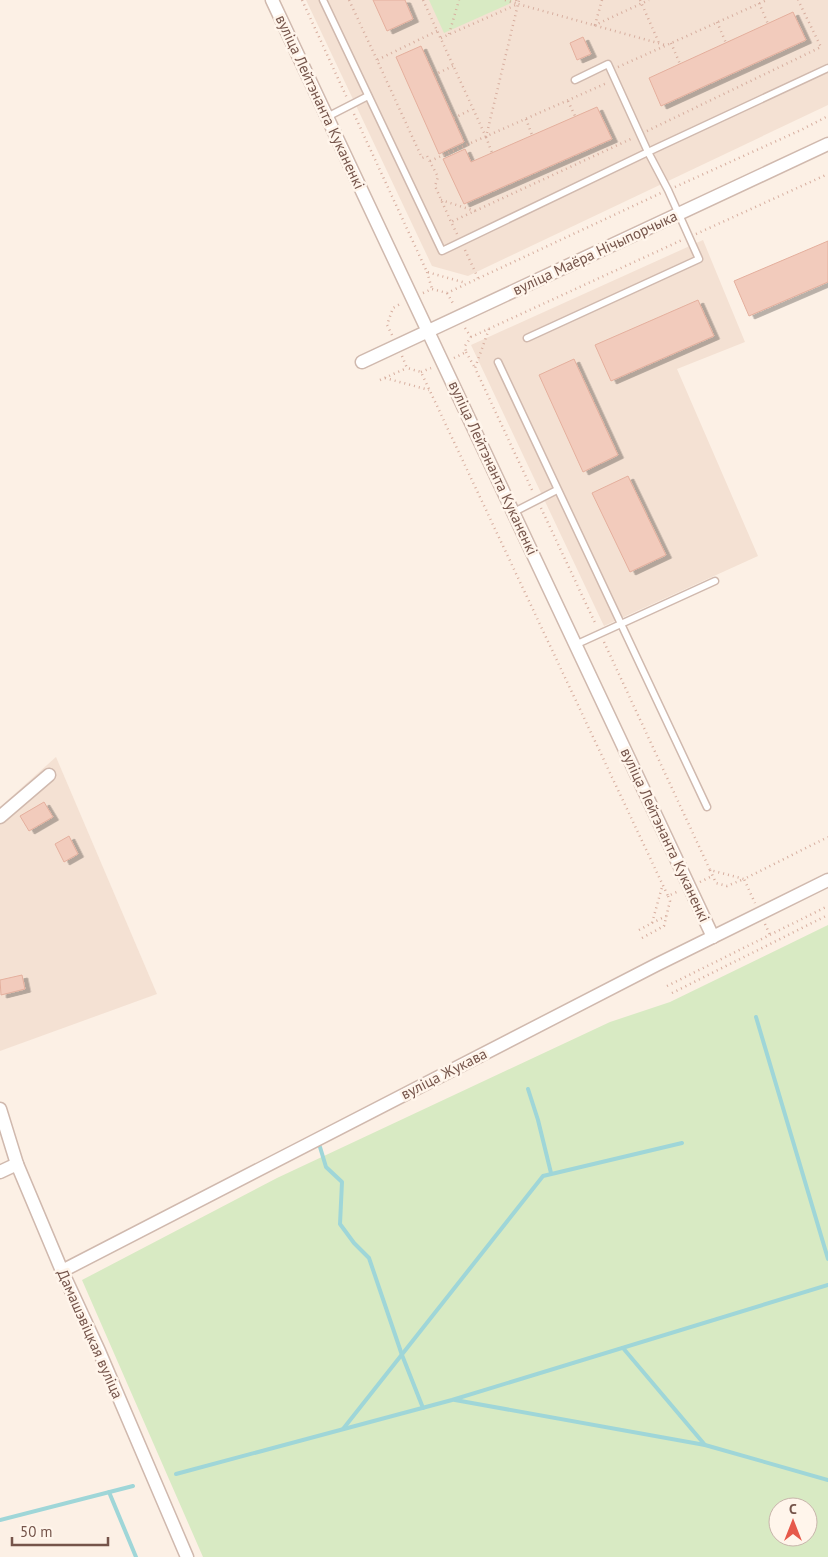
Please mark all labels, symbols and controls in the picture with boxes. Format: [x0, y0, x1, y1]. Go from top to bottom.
street label: вуліца Лейтэнанта Куканенкі [272, 12, 369, 192]
street label: вуліца Маёра Нічыпорчыка [509, 206, 680, 299]
street label: вуліца Лейтэнанта Куканенкі [445, 378, 542, 558]
street label: вуліца Лейтэнанта Куканенкі [617, 745, 714, 925]
street label: вуліца Жукава [398, 1044, 490, 1103]
street label: Дамашэвіцкая вуліца [53, 1266, 128, 1401]
north arrow [768, 1497, 818, 1547]
text: С [789, 1500, 797, 1518]
scale bar [12, 1514, 109, 1546]
text: 50 m [20, 1522, 53, 1541]

